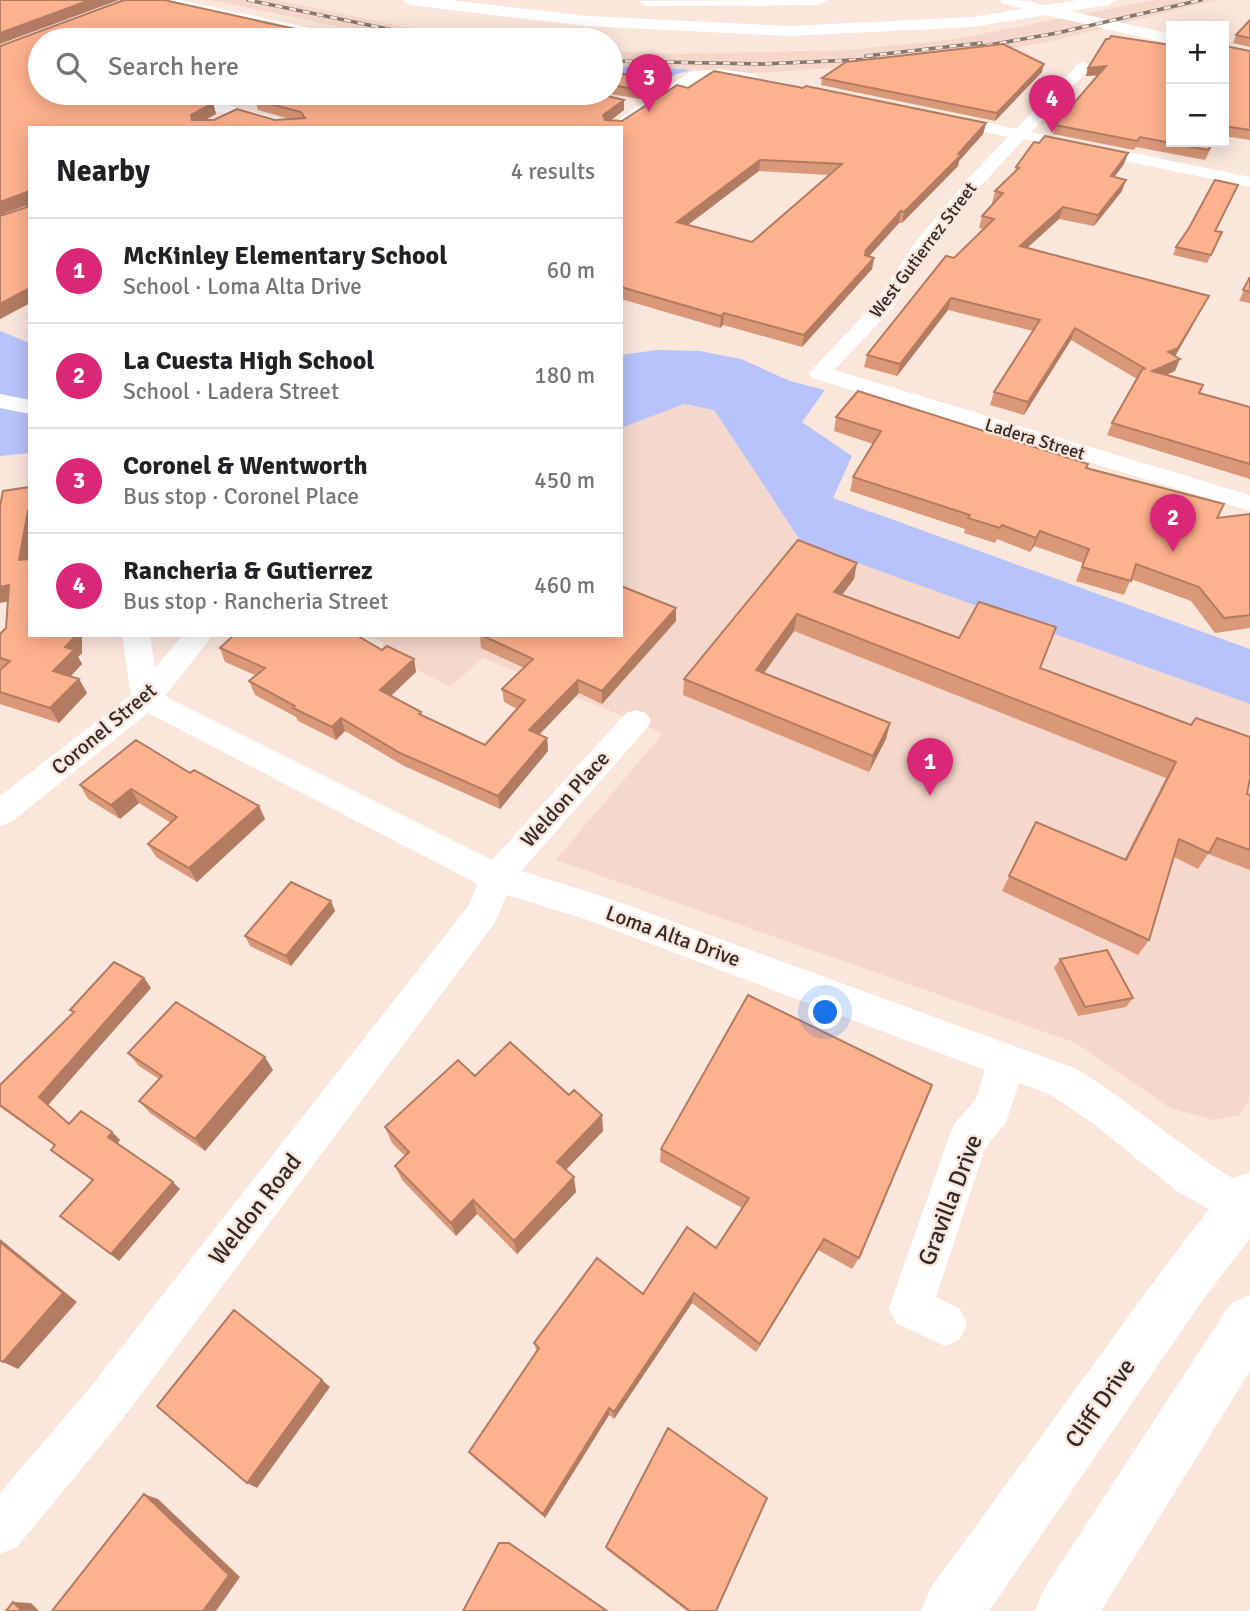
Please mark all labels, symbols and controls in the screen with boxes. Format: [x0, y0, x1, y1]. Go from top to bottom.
map controls [1166, 21, 1229, 147]
button: + [1166, 21, 1229, 84]
search box [28, 28, 623, 105]
icon: search [52, 48, 90, 86]
text: Search here [108, 51, 239, 83]
pin: 3 [626, 54, 672, 112]
pin: 4 [1029, 75, 1075, 133]
button: − [1166, 84, 1229, 147]
text: Nearby [56, 153, 150, 190]
text: 4 results [511, 157, 595, 186]
street label: West Gutierrez Street [865, 178, 981, 322]
text: McKinley Elementary School [123, 240, 447, 272]
text: 1 [73, 256, 85, 285]
text: 60 m [547, 256, 595, 285]
text: School · Loma Alta Drive [123, 272, 362, 301]
text: La Cuesta High School [123, 345, 374, 377]
text: 2 [73, 361, 85, 390]
text: 180 m [534, 361, 595, 390]
text: School · Ladera Street [123, 377, 339, 406]
street label: Ladera Street [982, 413, 1088, 465]
text: Coronel & Wentworth [123, 450, 368, 482]
text: 3 [73, 466, 85, 495]
text: 450 m [534, 466, 595, 495]
text: Bus stop · Coronel Place [123, 482, 359, 511]
pin: 2 [1150, 494, 1196, 552]
text: Rancheria & Gutierrez [123, 555, 373, 587]
text: 4 [73, 571, 85, 600]
text: 460 m [534, 571, 595, 600]
text: Bus stop · Rancheria Street [123, 587, 388, 616]
street label: Coronel Street [46, 678, 162, 780]
pin: 1 [907, 738, 953, 796]
street label: Weldon Place [515, 745, 615, 853]
street label: Loma Alta Drive [602, 900, 744, 972]
your location [808, 995, 842, 1029]
street label: Gravilla Drive [911, 1130, 989, 1270]
street label: Weldon Road [202, 1147, 308, 1271]
street label: Cliff Drive [1058, 1353, 1142, 1453]

